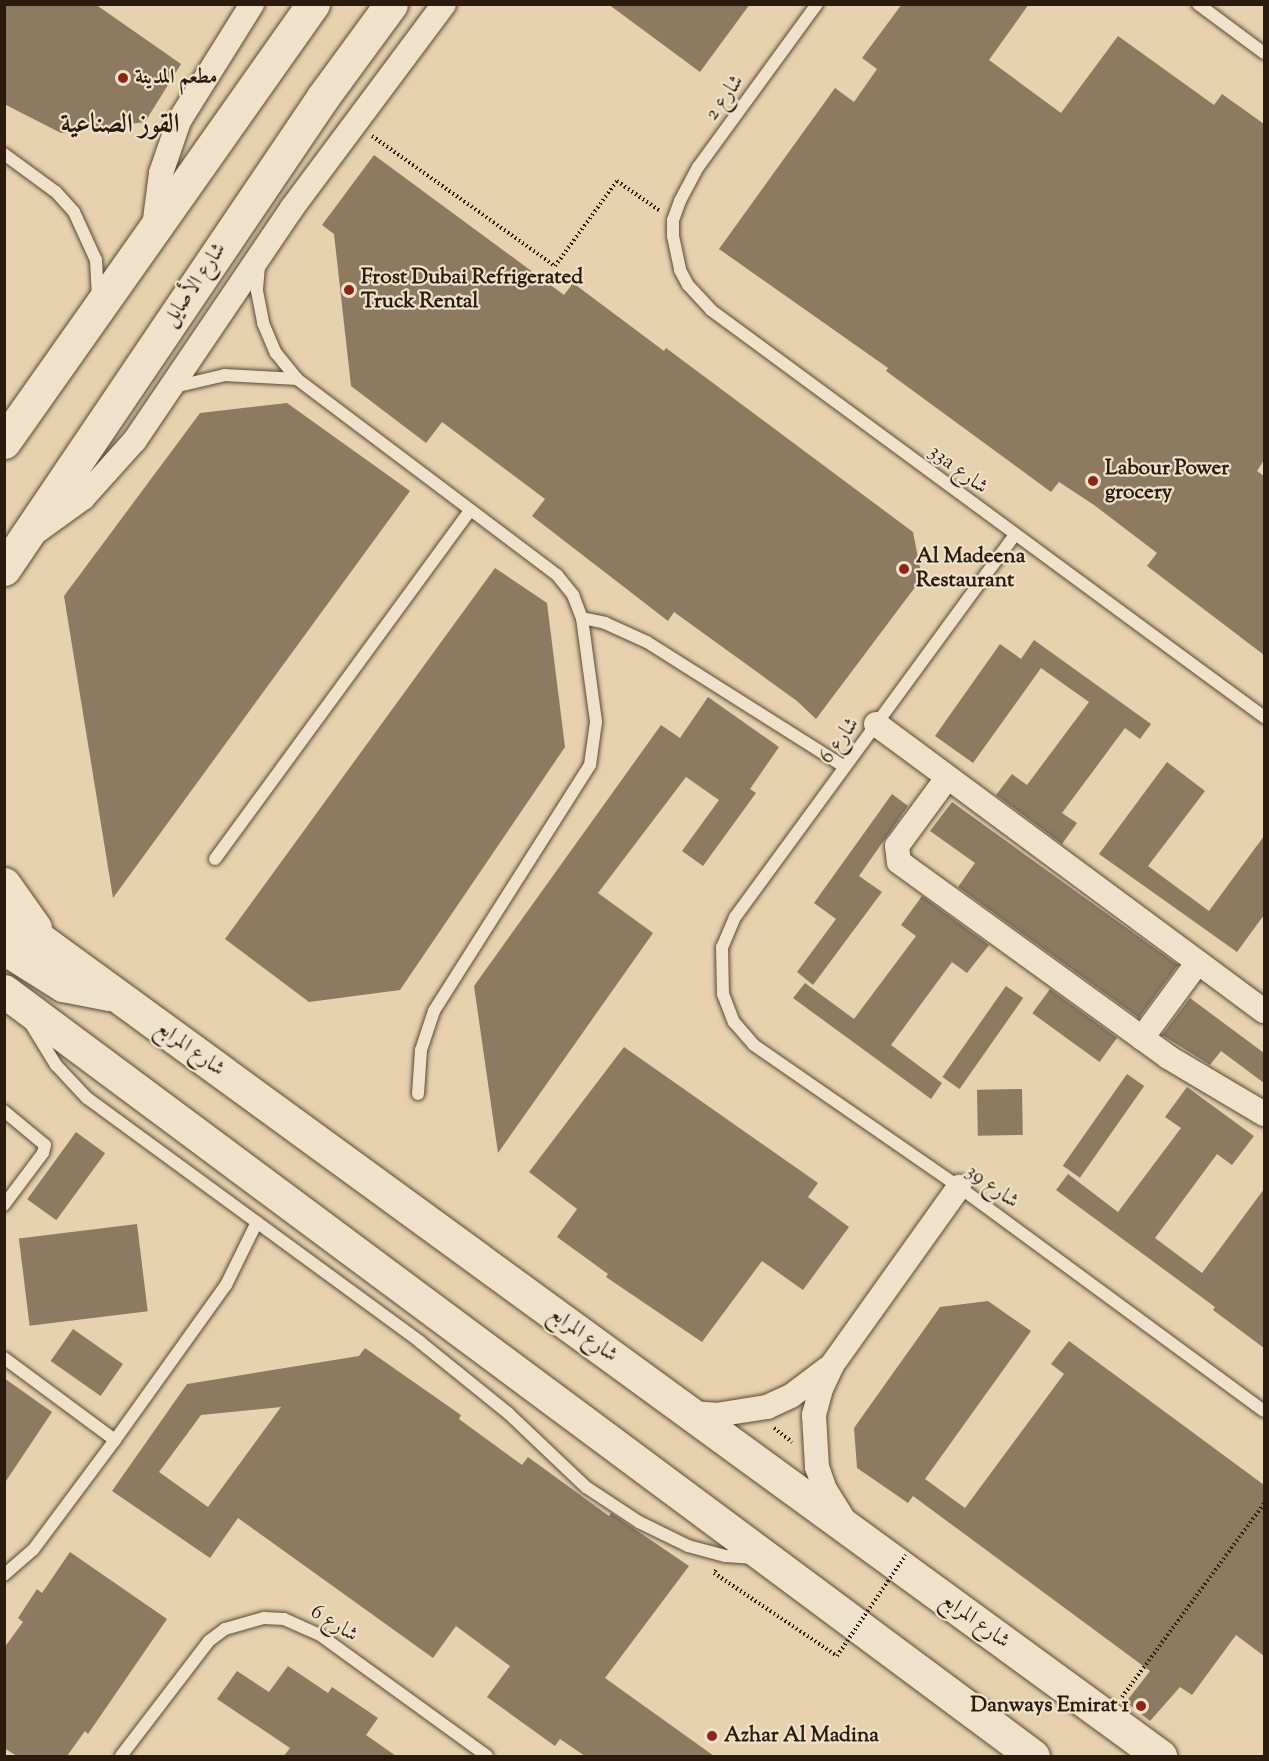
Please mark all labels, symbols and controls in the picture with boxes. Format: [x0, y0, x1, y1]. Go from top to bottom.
place label: مطعم المدينة [135, 65, 217, 91]
street label: شارع 2 [700, 70, 750, 126]
marker: مطعم المدينة [116, 71, 130, 85]
district label: القوز الصناعية [60, 110, 180, 142]
street label: شارع الأصايل [158, 238, 232, 332]
place label: Frost Dubai Refrigerated Truck Rental [361, 265, 583, 315]
marker: Frost Dubai Refrigerated Truck Rental [342, 283, 356, 297]
street label: 33a شارع [923, 440, 993, 500]
place label: Labour Power grocery [1105, 456, 1229, 506]
marker: Labour Power grocery [1086, 474, 1100, 488]
place label: Al Madeena Restaurant [916, 544, 1025, 594]
marker: Al Madeena Restaurant [897, 562, 911, 576]
street label: شارع 6 [815, 713, 865, 769]
street label: شارع المرابع [151, 1016, 229, 1082]
street label: شارع 39 [961, 1159, 1023, 1215]
street label: شارع المرابع [544, 1302, 622, 1368]
street label: شارع المرابع [936, 1588, 1014, 1654]
street label: شارع 6 [306, 1600, 362, 1648]
place label: Danways Emirat 1 [971, 1693, 1129, 1719]
marker: Danways Emirat 1 [1134, 1699, 1148, 1713]
place label: Azhar Al Madina [724, 1723, 879, 1749]
marker: Azhar Al Madina [705, 1729, 719, 1743]

